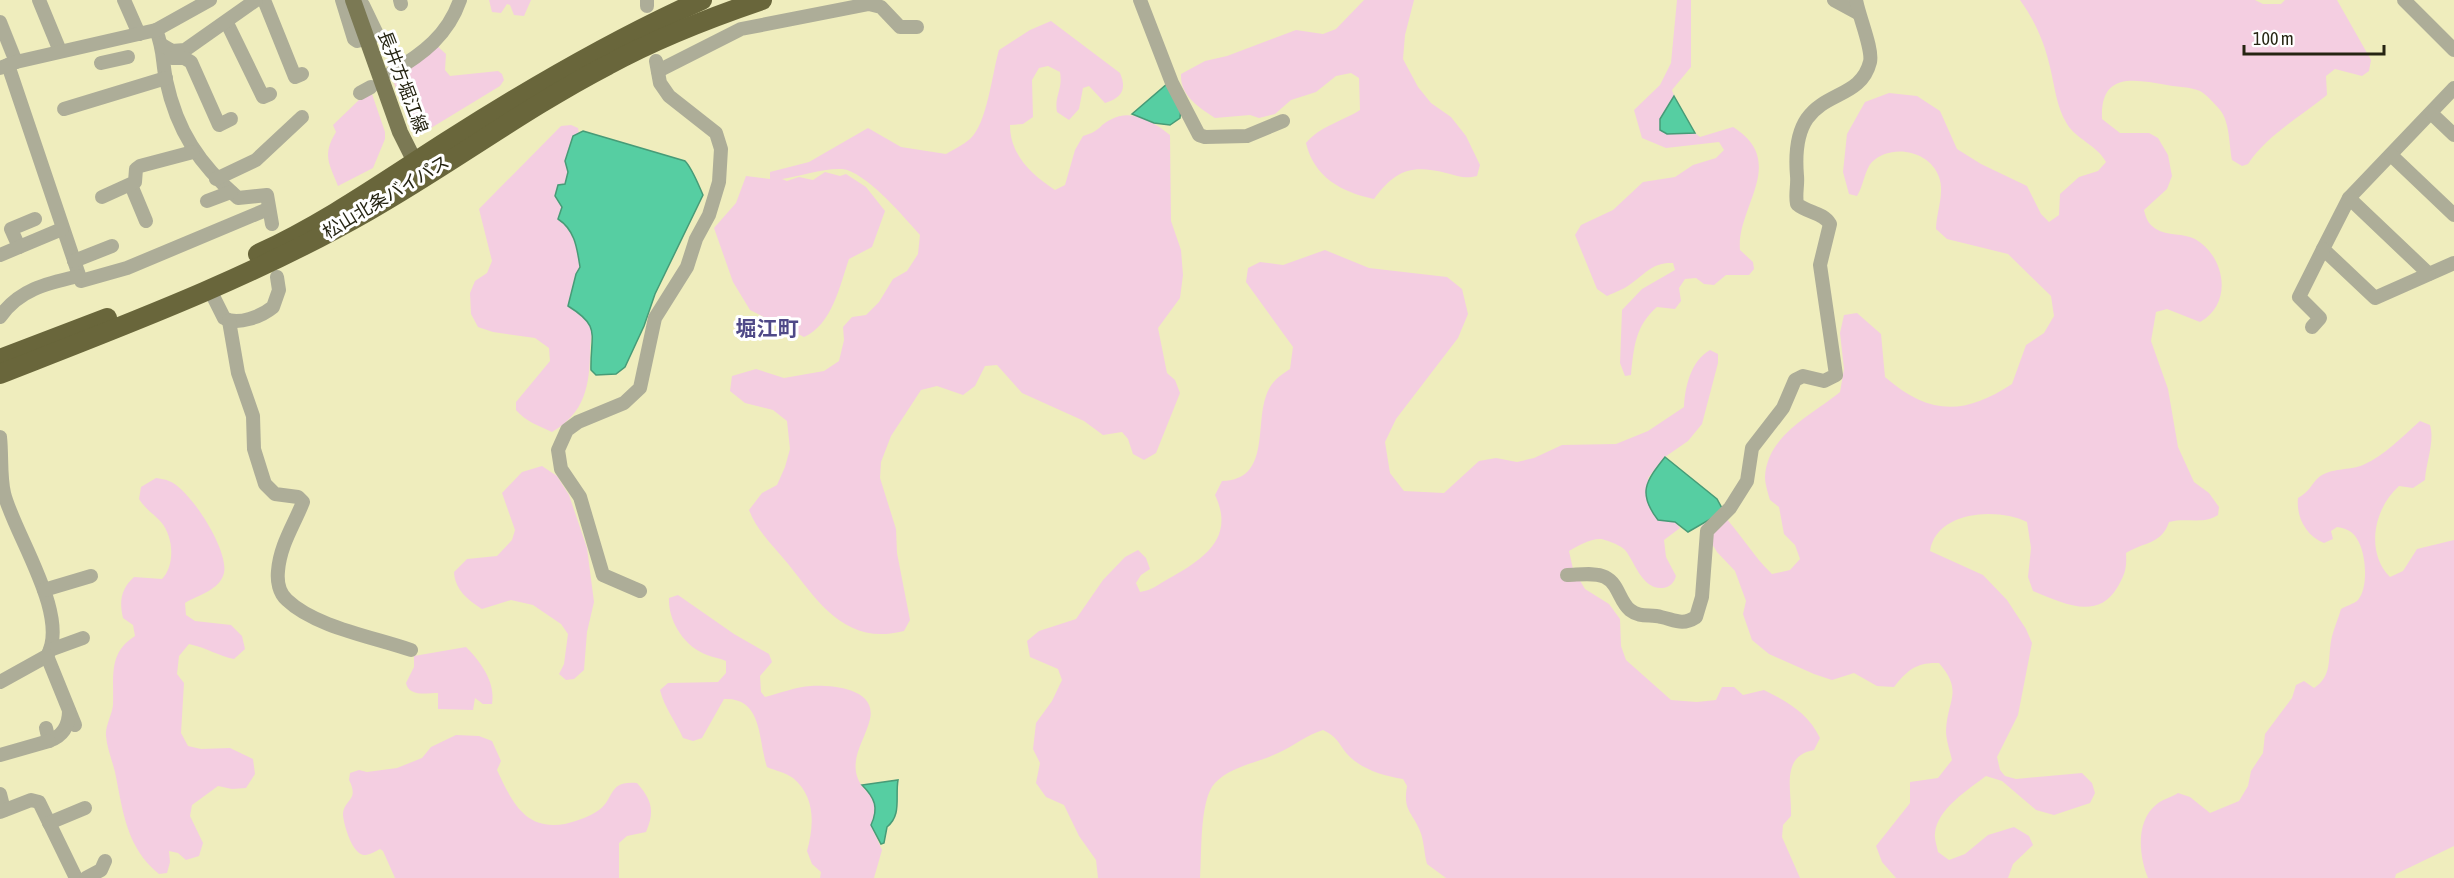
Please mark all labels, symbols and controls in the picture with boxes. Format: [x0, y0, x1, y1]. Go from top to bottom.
scale bar [2244, 18, 2384, 56]
street label: 長井方堀江線 [374, 28, 433, 136]
text: 100 m [2253, 28, 2294, 49]
street label: 松山北条バイパス [319, 151, 453, 243]
district label: 堀江町 [736, 316, 799, 340]

